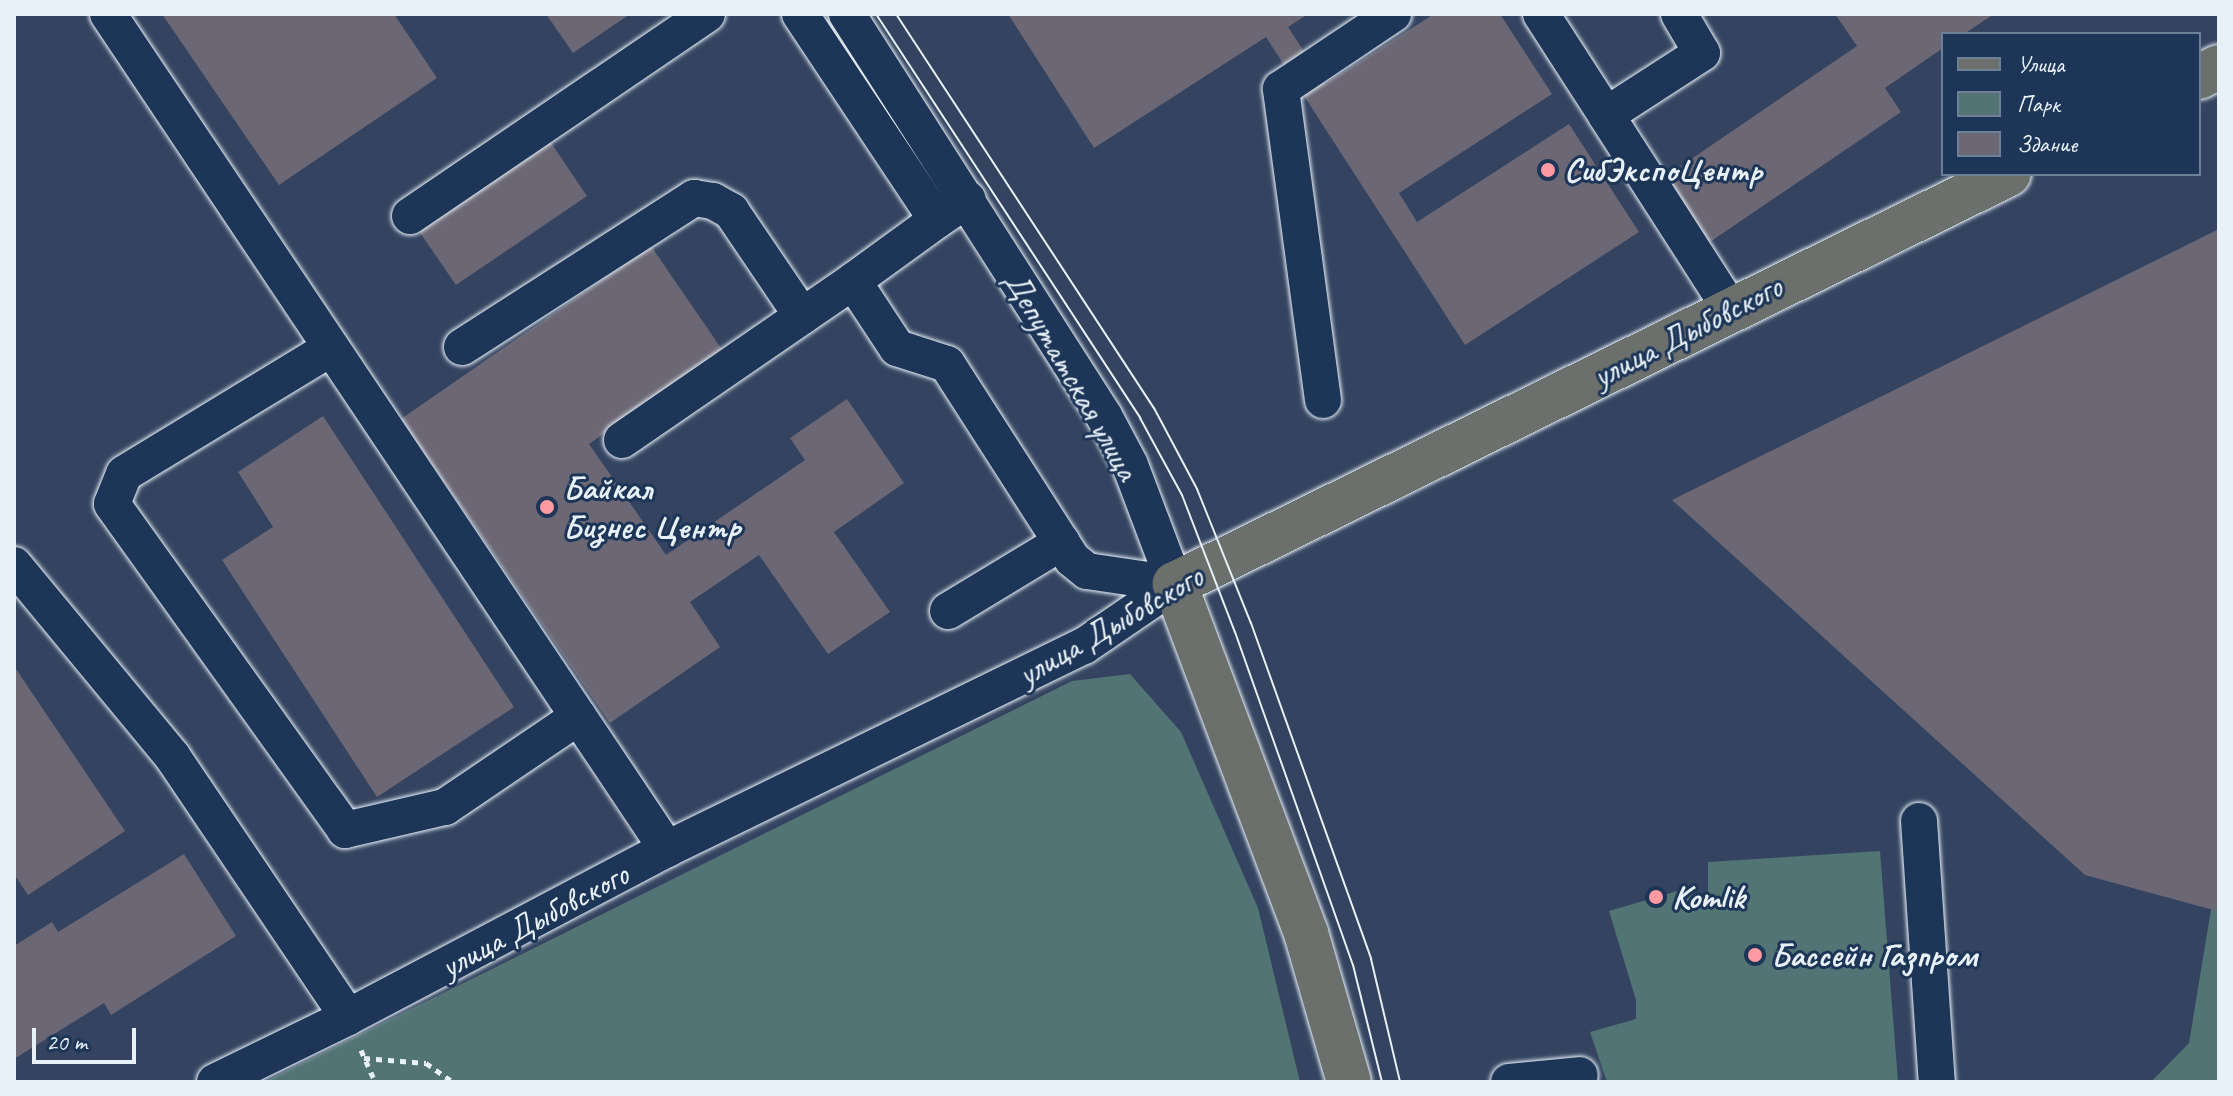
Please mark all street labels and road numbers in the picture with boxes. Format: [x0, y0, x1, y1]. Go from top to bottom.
street label: Депутатская улица [995, 262, 1149, 488]
street label: улица Дыбовского [1585, 266, 1789, 396]
street label: улица Дыбовского [1010, 556, 1210, 694]
street label: улица Дыбовского [433, 853, 635, 987]

